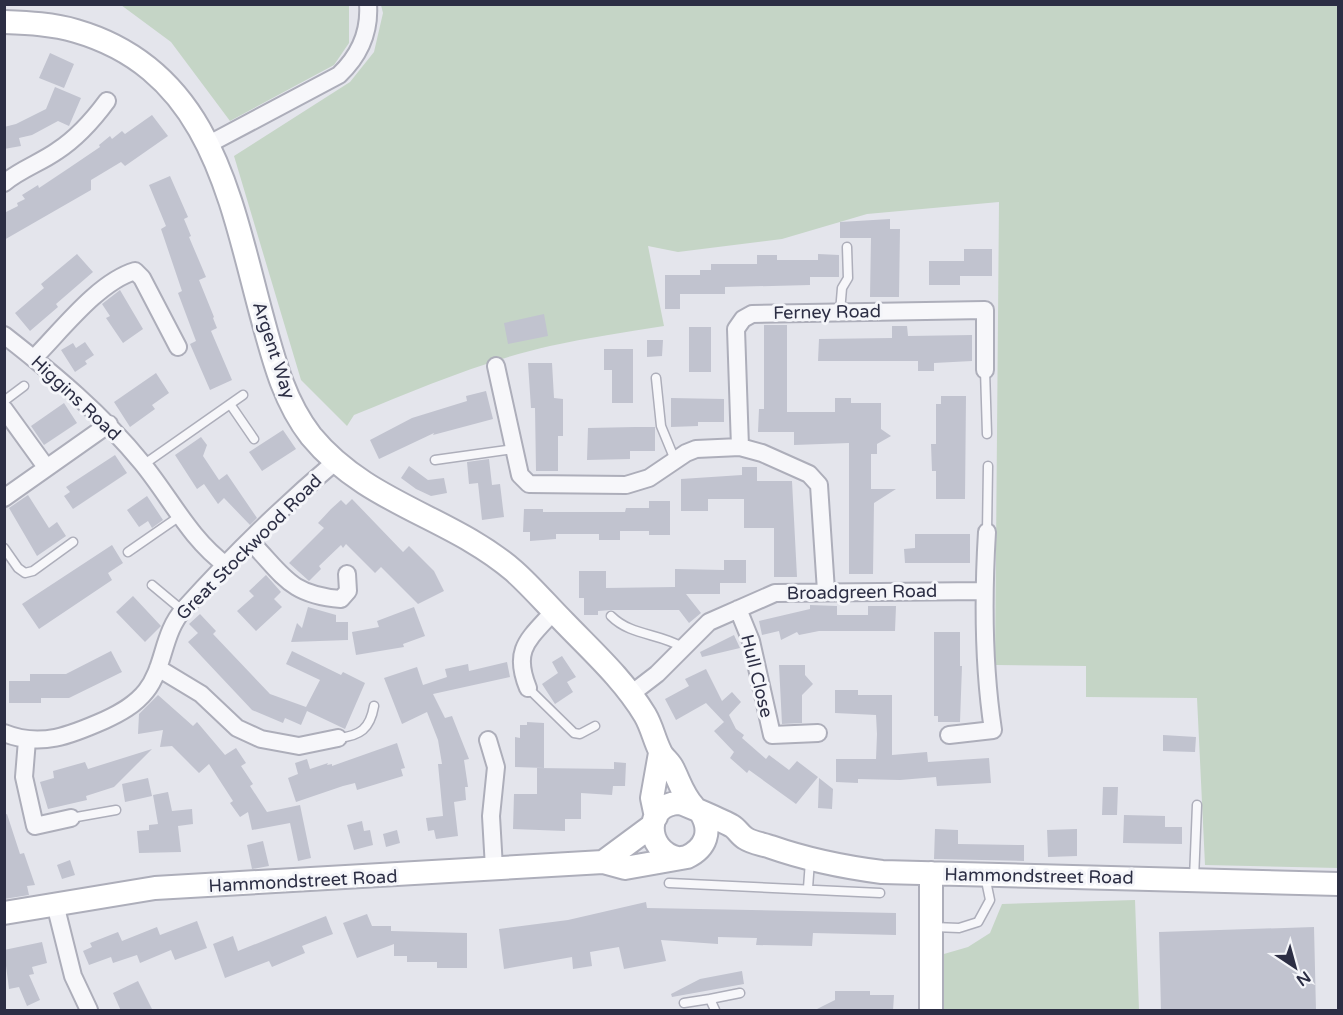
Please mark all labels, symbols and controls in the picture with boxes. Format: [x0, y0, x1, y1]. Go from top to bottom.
street label: Argent Way [248, 299, 300, 402]
street label: Ferney Road [773, 300, 881, 324]
street label: Higgins Road [27, 351, 125, 445]
street label: Great Stockwood Road [172, 470, 326, 624]
street label: Broadgreen Road [787, 580, 937, 604]
street label: Hull Close [736, 632, 778, 720]
street label: Hammondstreet Road [944, 863, 1134, 889]
street label: Hammondstreet Road [208, 865, 398, 897]
north arrow [1265, 937, 1325, 997]
text: N [1292, 966, 1314, 990]

